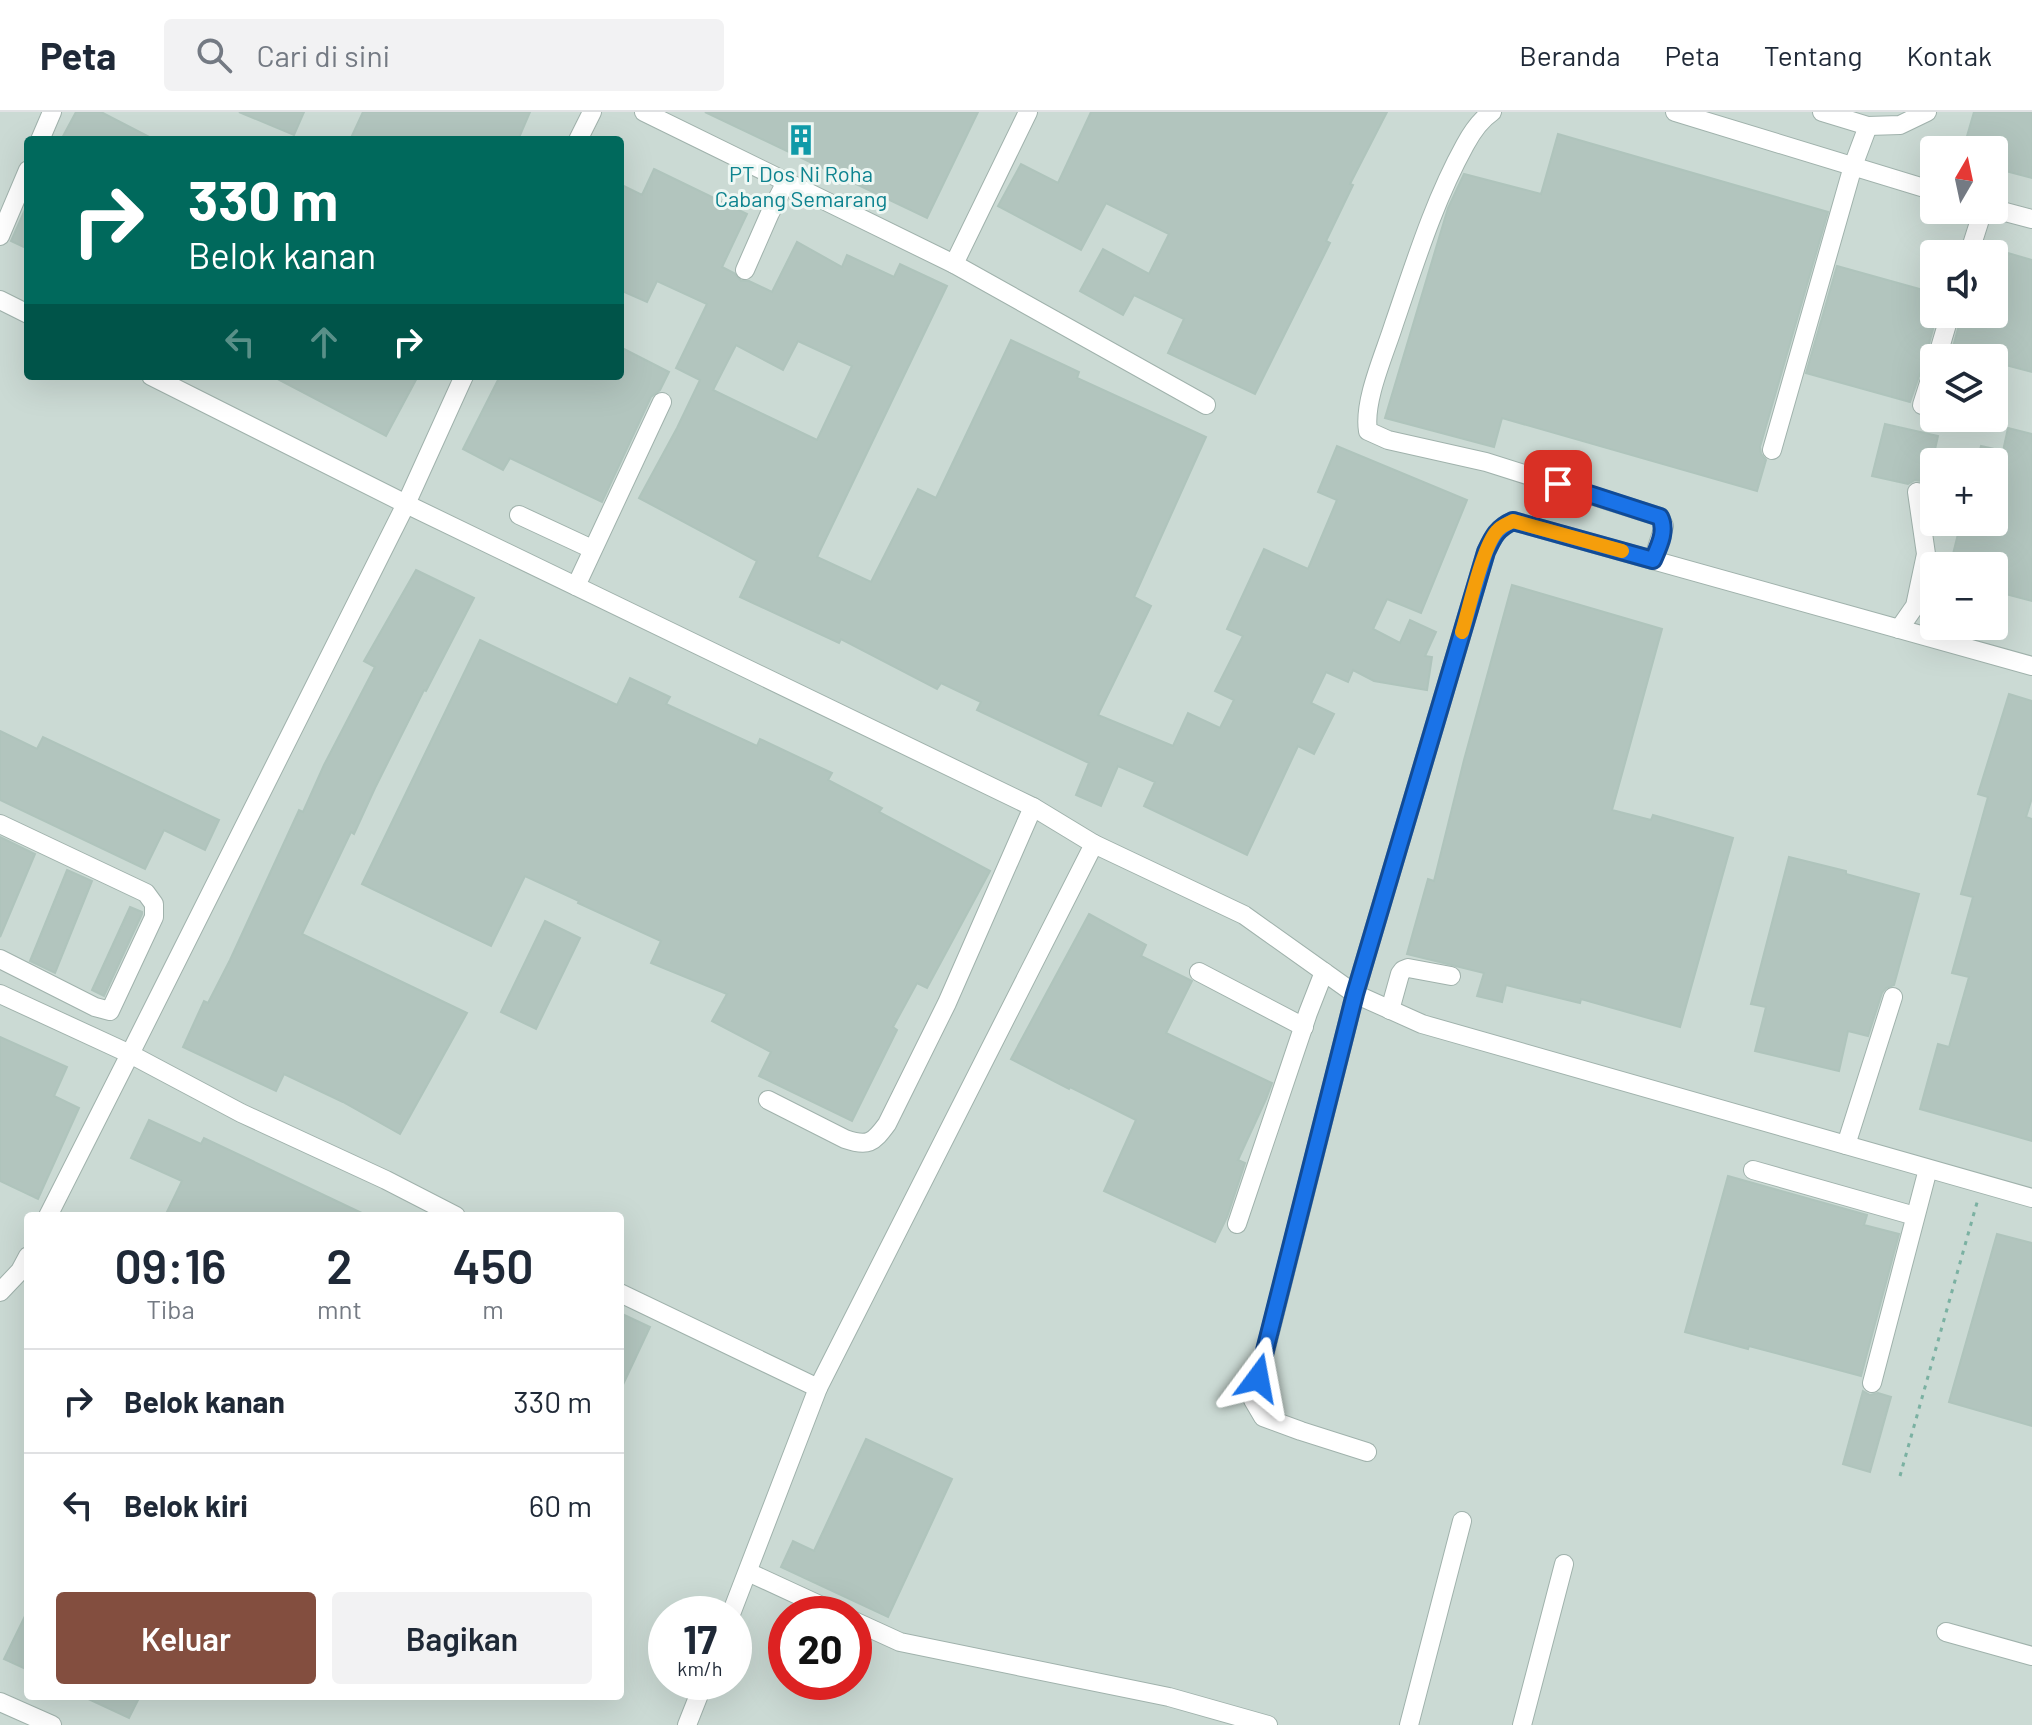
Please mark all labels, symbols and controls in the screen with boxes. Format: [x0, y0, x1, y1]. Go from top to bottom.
search box [164, 19, 724, 91]
text: Peta [40, 32, 116, 78]
icon: search [192, 33, 236, 77]
text: Cari di sini [256, 37, 390, 73]
text: Beranda [1519, 38, 1621, 72]
text: Peta [1665, 38, 1720, 72]
text: Tentang [1764, 38, 1862, 72]
text: Kontak [1906, 38, 1992, 72]
building icon: PT Dos Ni Roha Cabang Semarang [784, 123, 818, 157]
north arrow [1920, 136, 2008, 224]
map controls [1920, 136, 2008, 640]
place label: PT Dos Ni Roha Cabang Semarang [715, 160, 887, 211]
text: 330 m [188, 165, 338, 232]
icon: right [56, 168, 160, 272]
text: Belok kanan [188, 233, 376, 276]
button: sound [1920, 240, 2008, 328]
icon: left [218, 320, 262, 364]
icon: ahead [302, 320, 346, 364]
icon: right [386, 320, 430, 364]
button: layers [1920, 344, 2008, 432]
button: + [1920, 448, 2008, 536]
pin [1524, 450, 1592, 518]
icon: arrive [1536, 462, 1580, 506]
button: − [1920, 552, 2008, 640]
text: 09:16 [115, 1236, 227, 1294]
text: 2 [326, 1236, 353, 1294]
text: 450 [453, 1236, 533, 1294]
text: Tiba [146, 1293, 195, 1324]
text: mnt [317, 1293, 362, 1324]
text: m [482, 1293, 504, 1324]
position arrow [1216, 1336, 1300, 1420]
icon: right [56, 1379, 100, 1423]
text: Belok kanan [124, 1383, 285, 1419]
text: 330 m [513, 1383, 592, 1419]
icon: left [56, 1483, 100, 1527]
text: Belok kiri [124, 1487, 248, 1523]
text: 60 m [529, 1487, 592, 1523]
button: Keluar [56, 1592, 316, 1684]
button: Bagikan [332, 1592, 592, 1684]
speed limit sign: 20 [768, 1596, 872, 1700]
text: 17 [683, 1614, 717, 1662]
text: km/h [677, 1656, 723, 1680]

